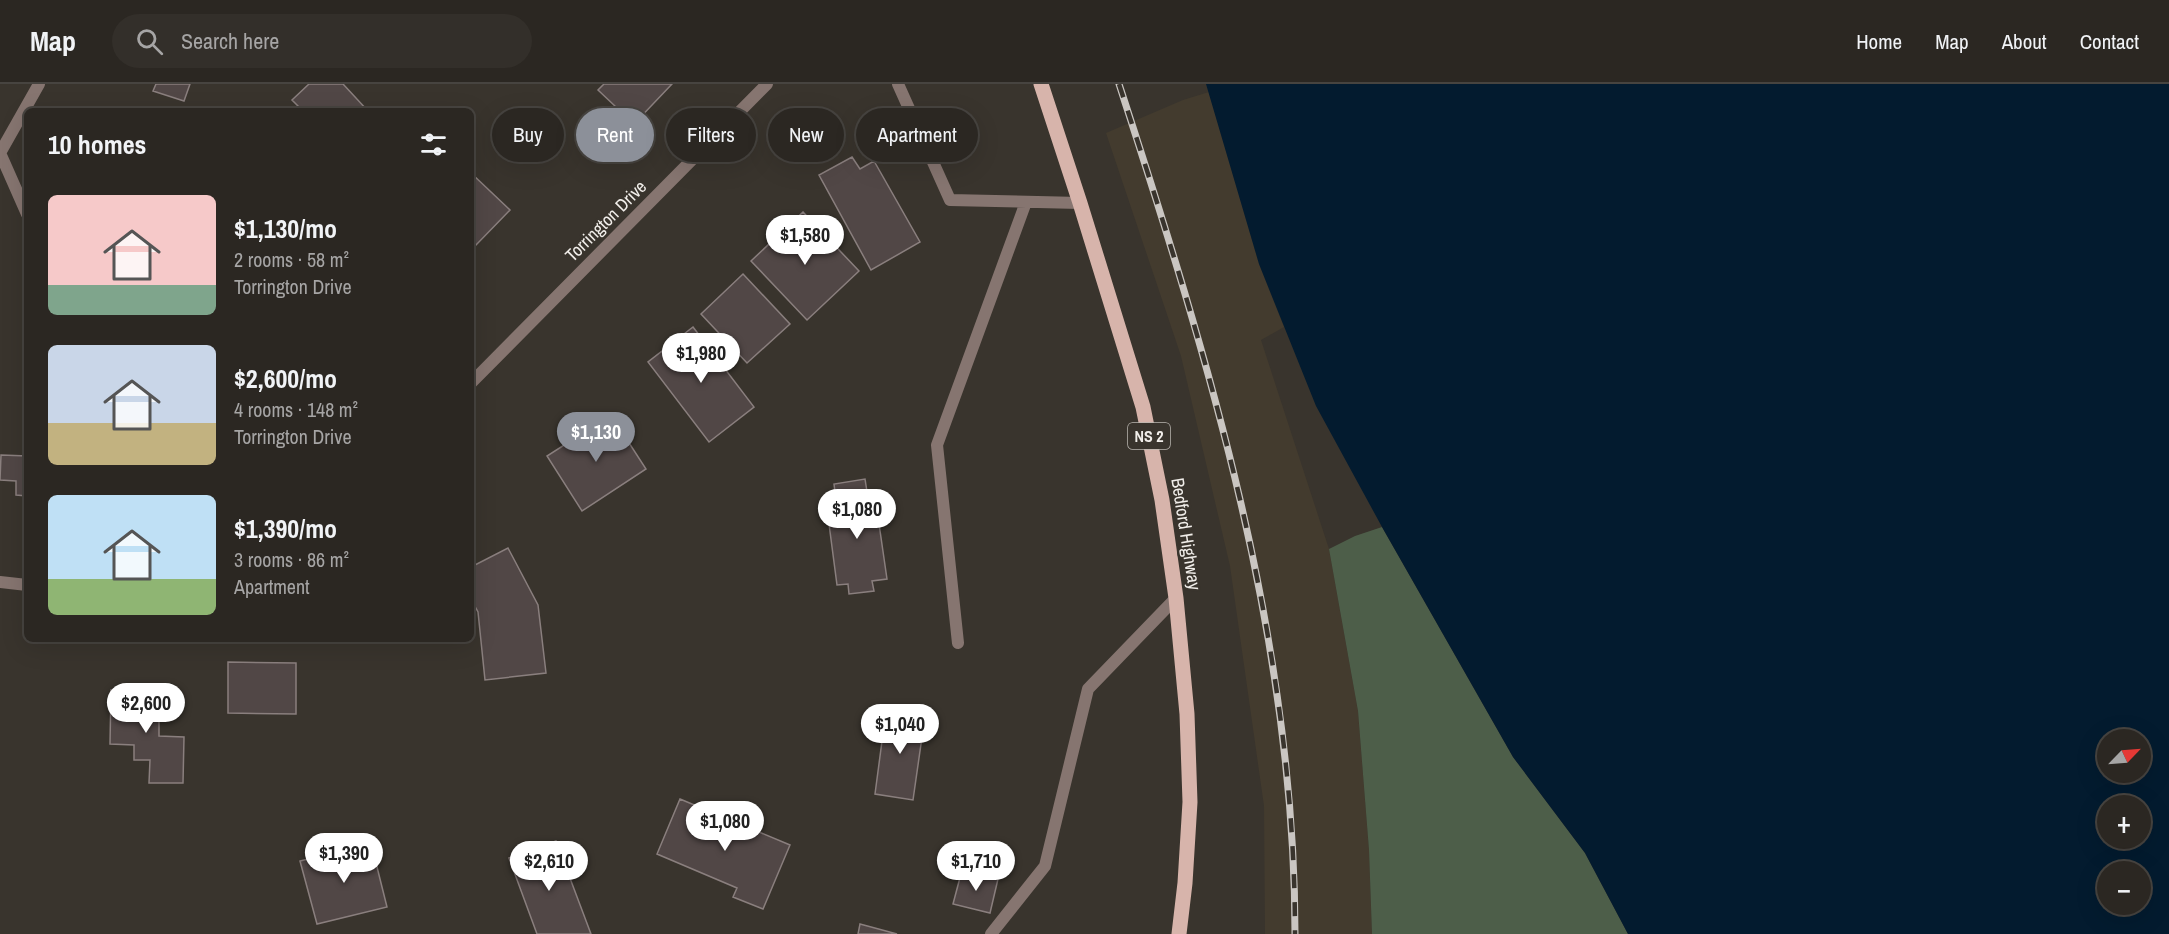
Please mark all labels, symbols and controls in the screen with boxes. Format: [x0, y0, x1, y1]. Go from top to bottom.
search box [112, 14, 532, 68]
text: Map [30, 22, 76, 60]
icon: search [133, 25, 166, 58]
text: Search here [181, 26, 279, 56]
text: Home [1856, 27, 1902, 56]
text: Map [1935, 27, 1969, 56]
text: About [2002, 27, 2047, 56]
text: Contact [2080, 27, 2139, 56]
chip: Buy [492, 108, 564, 162]
chip: Rent [576, 108, 654, 162]
chip: Filters [666, 108, 756, 162]
chip: New [768, 108, 844, 162]
chip: Apartment [856, 108, 978, 162]
text: 10 homes [48, 127, 146, 162]
icon: filters [417, 128, 450, 161]
street label: Torrington Drive [559, 174, 652, 267]
text: $1,130/mo [234, 211, 337, 246]
pin: $1,580 [756, 215, 854, 266]
icon: home [96, 219, 168, 291]
text: $1,580 [780, 221, 830, 248]
text: 2 rooms · 58 m² [234, 246, 349, 273]
text: Torrington Drive [234, 273, 352, 300]
pin: $1,980 [652, 333, 750, 384]
text: $1,980 [676, 339, 726, 366]
text: $2,600/mo [234, 361, 337, 396]
icon: home [96, 369, 168, 441]
text: 4 rooms · 148 m² [234, 396, 358, 423]
pin: $1,130 [547, 412, 645, 463]
text: $1,130 [571, 418, 621, 445]
text: Torrington Drive [234, 423, 352, 450]
road number: NS 2 [1128, 423, 1170, 449]
street label: Bedford Highway [1165, 476, 1208, 592]
pin: $1,080 [808, 489, 906, 540]
text: $1,080 [832, 495, 882, 522]
text: $1,390/mo [234, 511, 337, 546]
icon: home [96, 519, 168, 591]
text: 3 rooms · 86 m² [234, 546, 349, 573]
text: Apartment [234, 573, 310, 600]
pin: $2,600 [97, 683, 195, 734]
text: $2,600 [121, 689, 171, 716]
pin: $1,040 [851, 704, 949, 755]
text: $1,040 [875, 710, 925, 737]
north arrow [2097, 729, 2151, 783]
map controls [2097, 729, 2151, 915]
button: + [2097, 795, 2151, 849]
pin: $1,080 [676, 801, 774, 852]
text: $1,080 [700, 807, 750, 834]
pin: $1,390 [295, 833, 393, 884]
text: $1,390 [319, 839, 369, 866]
pin: $2,610 [500, 841, 598, 892]
pin: $1,710 [927, 841, 1025, 892]
text: $2,610 [524, 847, 574, 874]
text: $1,710 [951, 847, 1001, 874]
button: − [2097, 861, 2151, 915]

